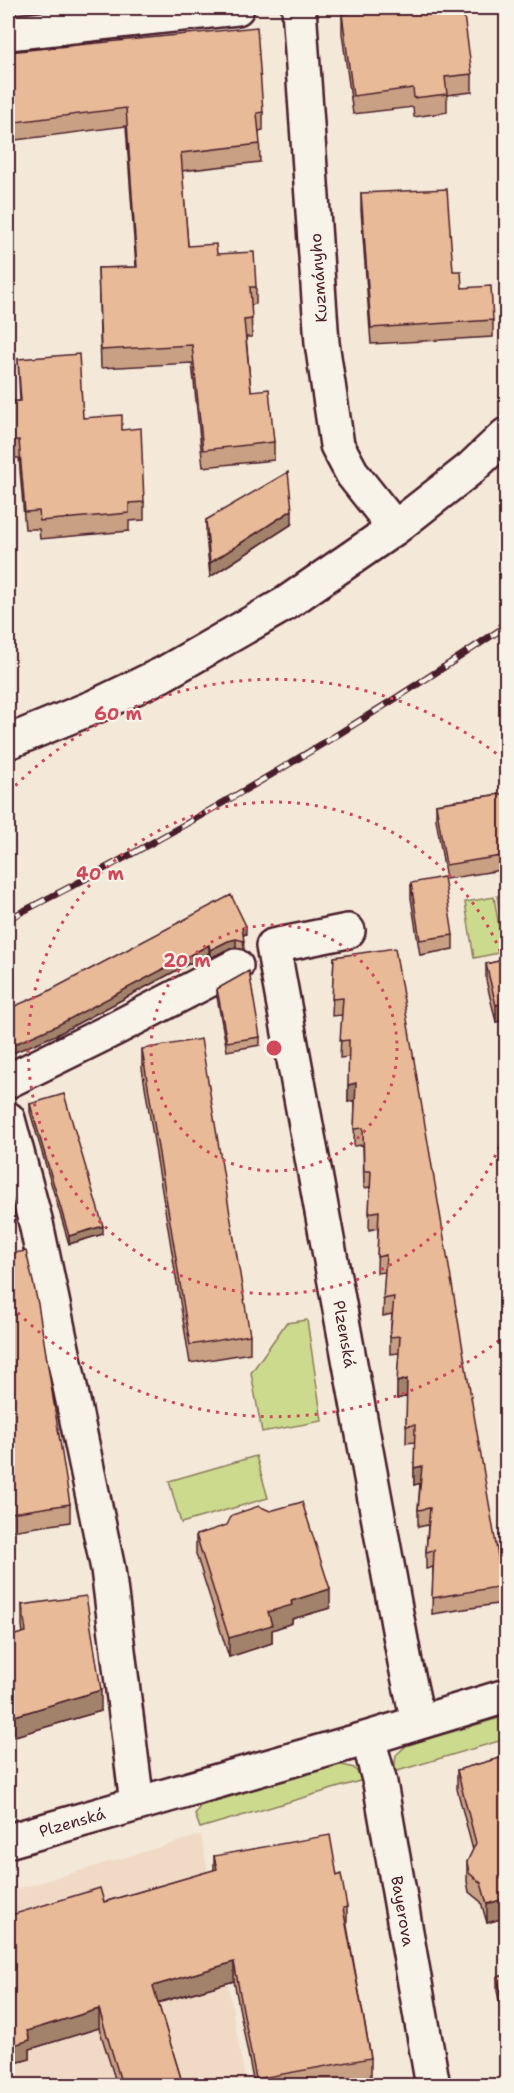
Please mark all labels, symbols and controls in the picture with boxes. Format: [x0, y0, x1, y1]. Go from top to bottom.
street label: Kuzmányho [305, 233, 332, 323]
text: 60 m [94, 702, 142, 726]
text: 40 m [76, 862, 124, 886]
text: 20 m [163, 949, 211, 973]
centre of rings [264, 1038, 284, 1058]
street label: Plzenská [328, 1299, 361, 1370]
street label: Plzenská [36, 1803, 108, 1842]
street label: Bayerova [386, 1874, 419, 1948]

